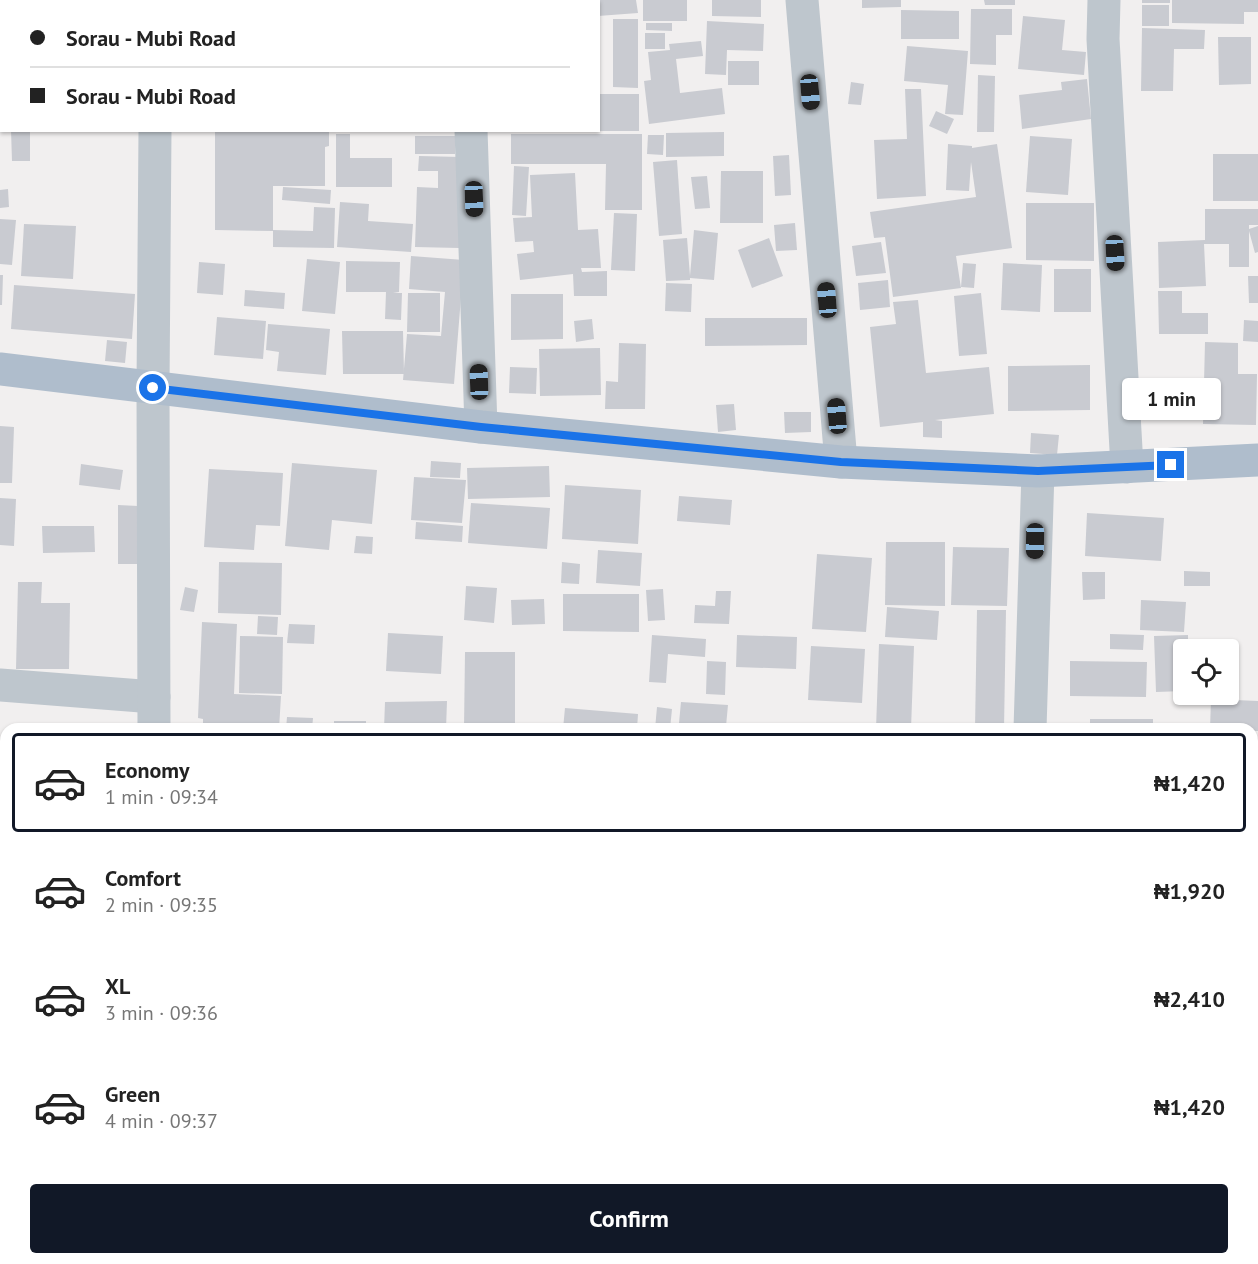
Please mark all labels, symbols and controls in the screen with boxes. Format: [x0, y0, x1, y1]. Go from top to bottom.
text: Sorau - Mubi Road [66, 24, 236, 52]
car [799, 73, 821, 111]
text: Sorau - Mubi Road [66, 82, 236, 110]
car [464, 181, 484, 217]
car [1105, 235, 1125, 271]
car [816, 281, 838, 319]
car [469, 364, 489, 400]
route start [139, 374, 166, 401]
callout: 1 min [1122, 378, 1220, 420]
text: 1 min [1147, 386, 1196, 412]
car [826, 397, 848, 435]
route end [1157, 451, 1184, 478]
car [1026, 523, 1044, 559]
map controls [1173, 639, 1239, 705]
button: locate [1173, 639, 1239, 705]
icon: car [33, 756, 87, 810]
text: Economy [105, 756, 189, 784]
text: ₦1,420 [1154, 769, 1225, 797]
text: 1 min · 09:34 [105, 784, 218, 810]
icon: car [33, 864, 87, 918]
text: Comfort [105, 864, 181, 892]
text: ₦1,920 [1154, 877, 1225, 905]
text: 2 min · 09:35 [105, 892, 218, 918]
icon: car [33, 972, 87, 1026]
text: XL [105, 972, 130, 1000]
text: ₦2,410 [1154, 985, 1225, 1013]
text: 3 min · 09:36 [105, 1000, 218, 1026]
icon: car [33, 1080, 87, 1134]
text: Green [105, 1080, 160, 1108]
text: ₦1,420 [1154, 1093, 1225, 1121]
text: 4 min · 09:37 [105, 1108, 218, 1134]
button: Confirm [30, 1184, 1228, 1253]

